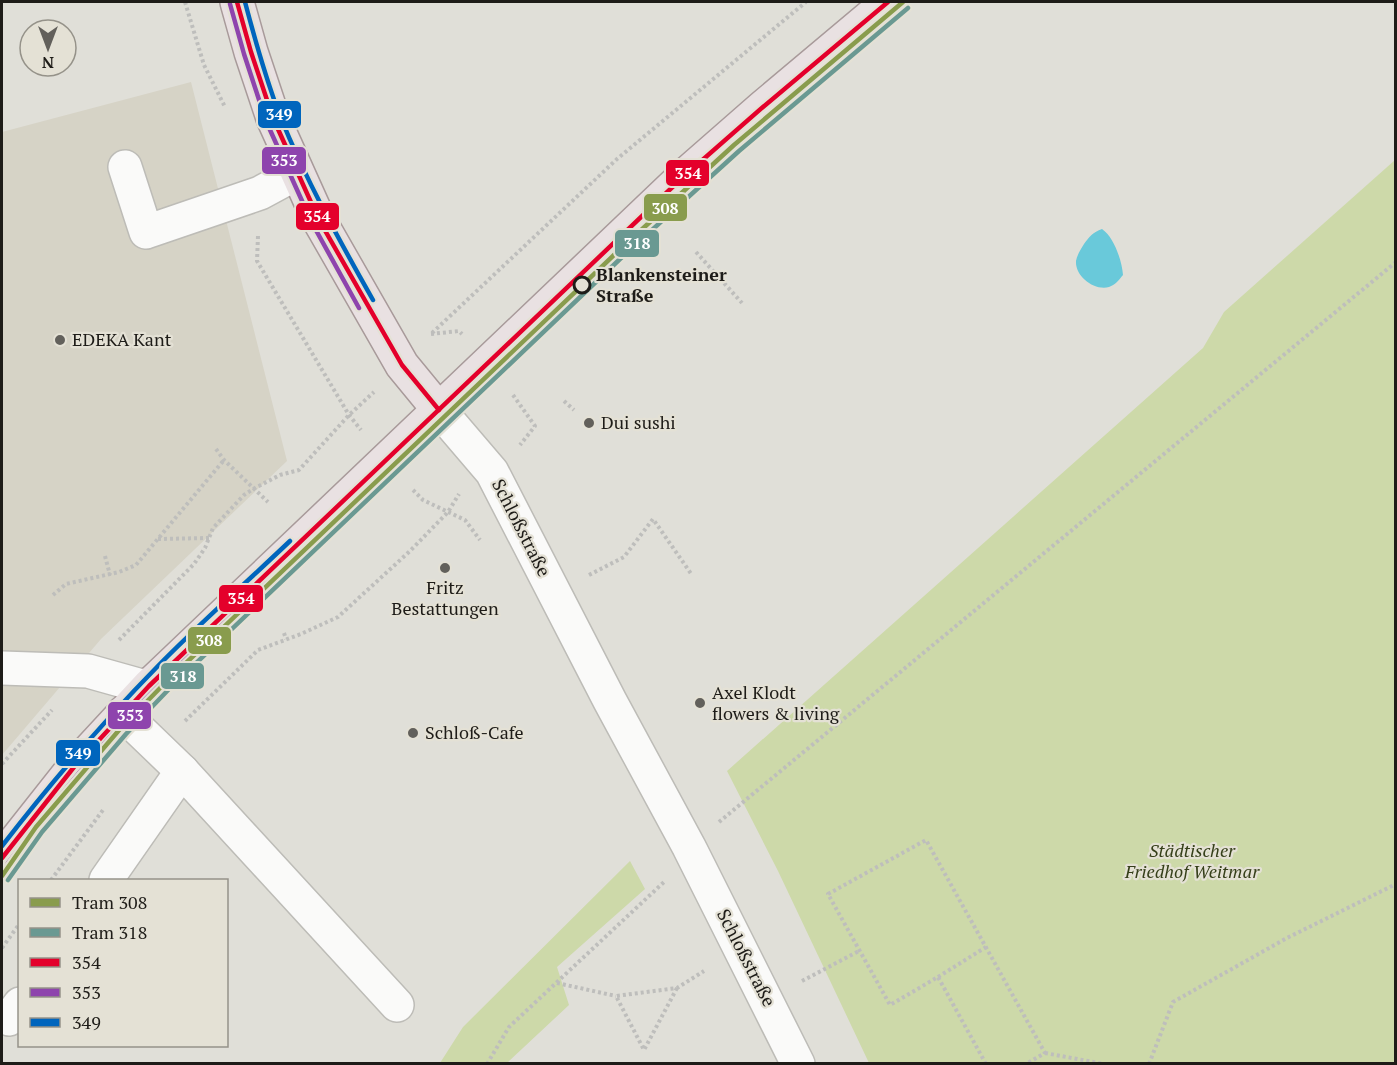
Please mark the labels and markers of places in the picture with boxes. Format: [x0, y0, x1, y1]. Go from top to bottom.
place label: Blankensteiner Straße [596, 262, 727, 307]
marker: Blankensteiner Straße [573, 276, 591, 294]
place label: EDEKA Kant [72, 327, 172, 351]
marker: EDEKA Kant [53, 333, 67, 347]
place label: Dui sushi [601, 410, 676, 434]
marker: Dui sushi [582, 416, 596, 430]
marker: Fritz Bestattungen [438, 561, 452, 575]
place label: Fritz Bestattungen [391, 575, 499, 620]
place label: Axel Klodt flowers & living [712, 680, 840, 725]
marker: Axel Klodt flowers & living [693, 696, 707, 710]
place label: Schloß-Cafe [425, 720, 524, 744]
marker: Schloß-Cafe [406, 726, 420, 740]

